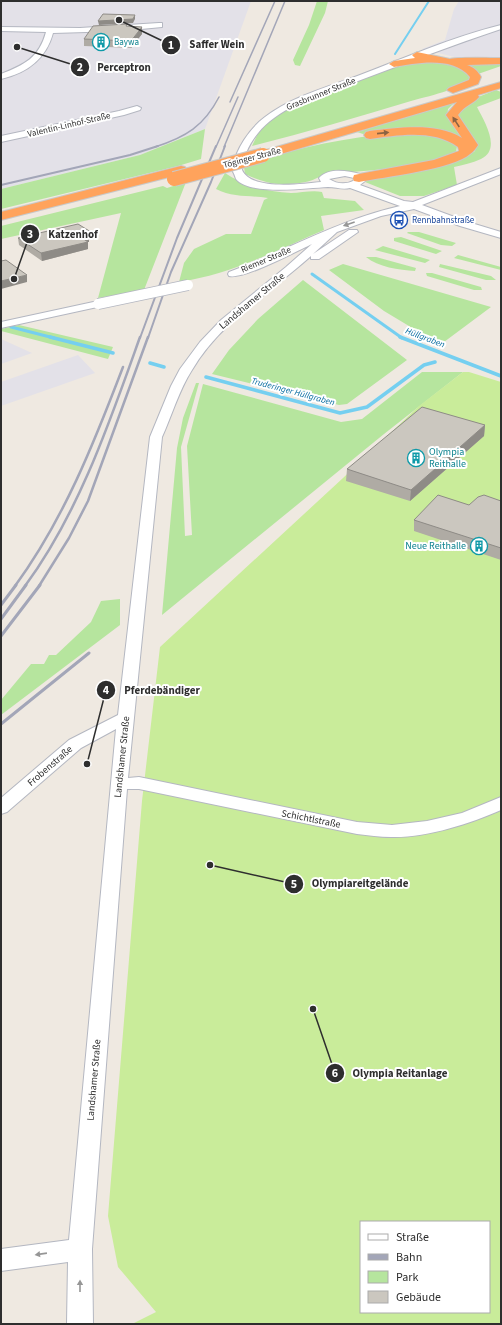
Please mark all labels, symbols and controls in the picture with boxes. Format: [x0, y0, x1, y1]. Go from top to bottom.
building icon: Baywa [91, 32, 111, 52]
callout: Saffer Wein [161, 33, 252, 56]
place label: Baywa [114, 36, 139, 49]
text: 1 [168, 37, 174, 54]
text: Saffer Wein [189, 37, 245, 52]
callout: Perceptron [70, 56, 159, 79]
text: 2 [77, 59, 83, 76]
text: Perceptron [97, 60, 151, 75]
street label: Grasbrunner Straße [284, 74, 358, 114]
street label: Valentin-Linhof-Straße [26, 109, 112, 141]
one-way arrow [453, 116, 460, 128]
one-way arrow [377, 130, 389, 136]
street label: Töginger Straße [222, 144, 283, 172]
bus stop icon: Rennbahnstraße [389, 210, 409, 230]
place label: Rennbahnstraße [412, 214, 475, 227]
one-way arrow [343, 221, 355, 227]
callout: Katzenhof [20, 222, 106, 245]
text: 3 [27, 226, 33, 243]
text: Katzenhof [48, 227, 99, 242]
street label: Riemer Straße [239, 243, 294, 276]
street label: Landshamer Straße [216, 269, 288, 333]
water label: Hüllgraben [403, 325, 447, 352]
water label: Truderinger Hüllgraben [250, 375, 336, 409]
place label: Olympia Reithalle [429, 445, 466, 471]
building icon: Olympia Reithalle [406, 448, 426, 468]
building icon: Neue Reithalle [469, 536, 489, 556]
place label: Neue Reithalle [405, 539, 466, 553]
callout: Pferdebändiger [96, 678, 207, 701]
text: 4 [103, 682, 110, 699]
text: Pferdebändiger [124, 683, 200, 698]
street label: Landshamer Straße [111, 716, 133, 798]
street label: Frobenstraße [24, 742, 76, 790]
street label: Schichtlstraße [280, 806, 342, 832]
callout: Olympiareitgelände [284, 872, 416, 895]
text: 5 [291, 876, 297, 893]
text: Olympiareitgelände [312, 876, 409, 891]
street label: Landshamer Straße [83, 1039, 105, 1121]
callout: Olympia Reitanlage [325, 1062, 456, 1085]
text: 6 [332, 1065, 338, 1082]
text: Olympia Reitanlage [353, 1066, 448, 1081]
legend [360, 1221, 490, 1313]
text: Straße [396, 1229, 429, 1246]
text: Bahn [396, 1249, 422, 1266]
one-way arrow [35, 1251, 47, 1257]
text: Park [396, 1269, 418, 1286]
one-way arrow [77, 1279, 83, 1292]
text: Gebäude [396, 1289, 441, 1306]

